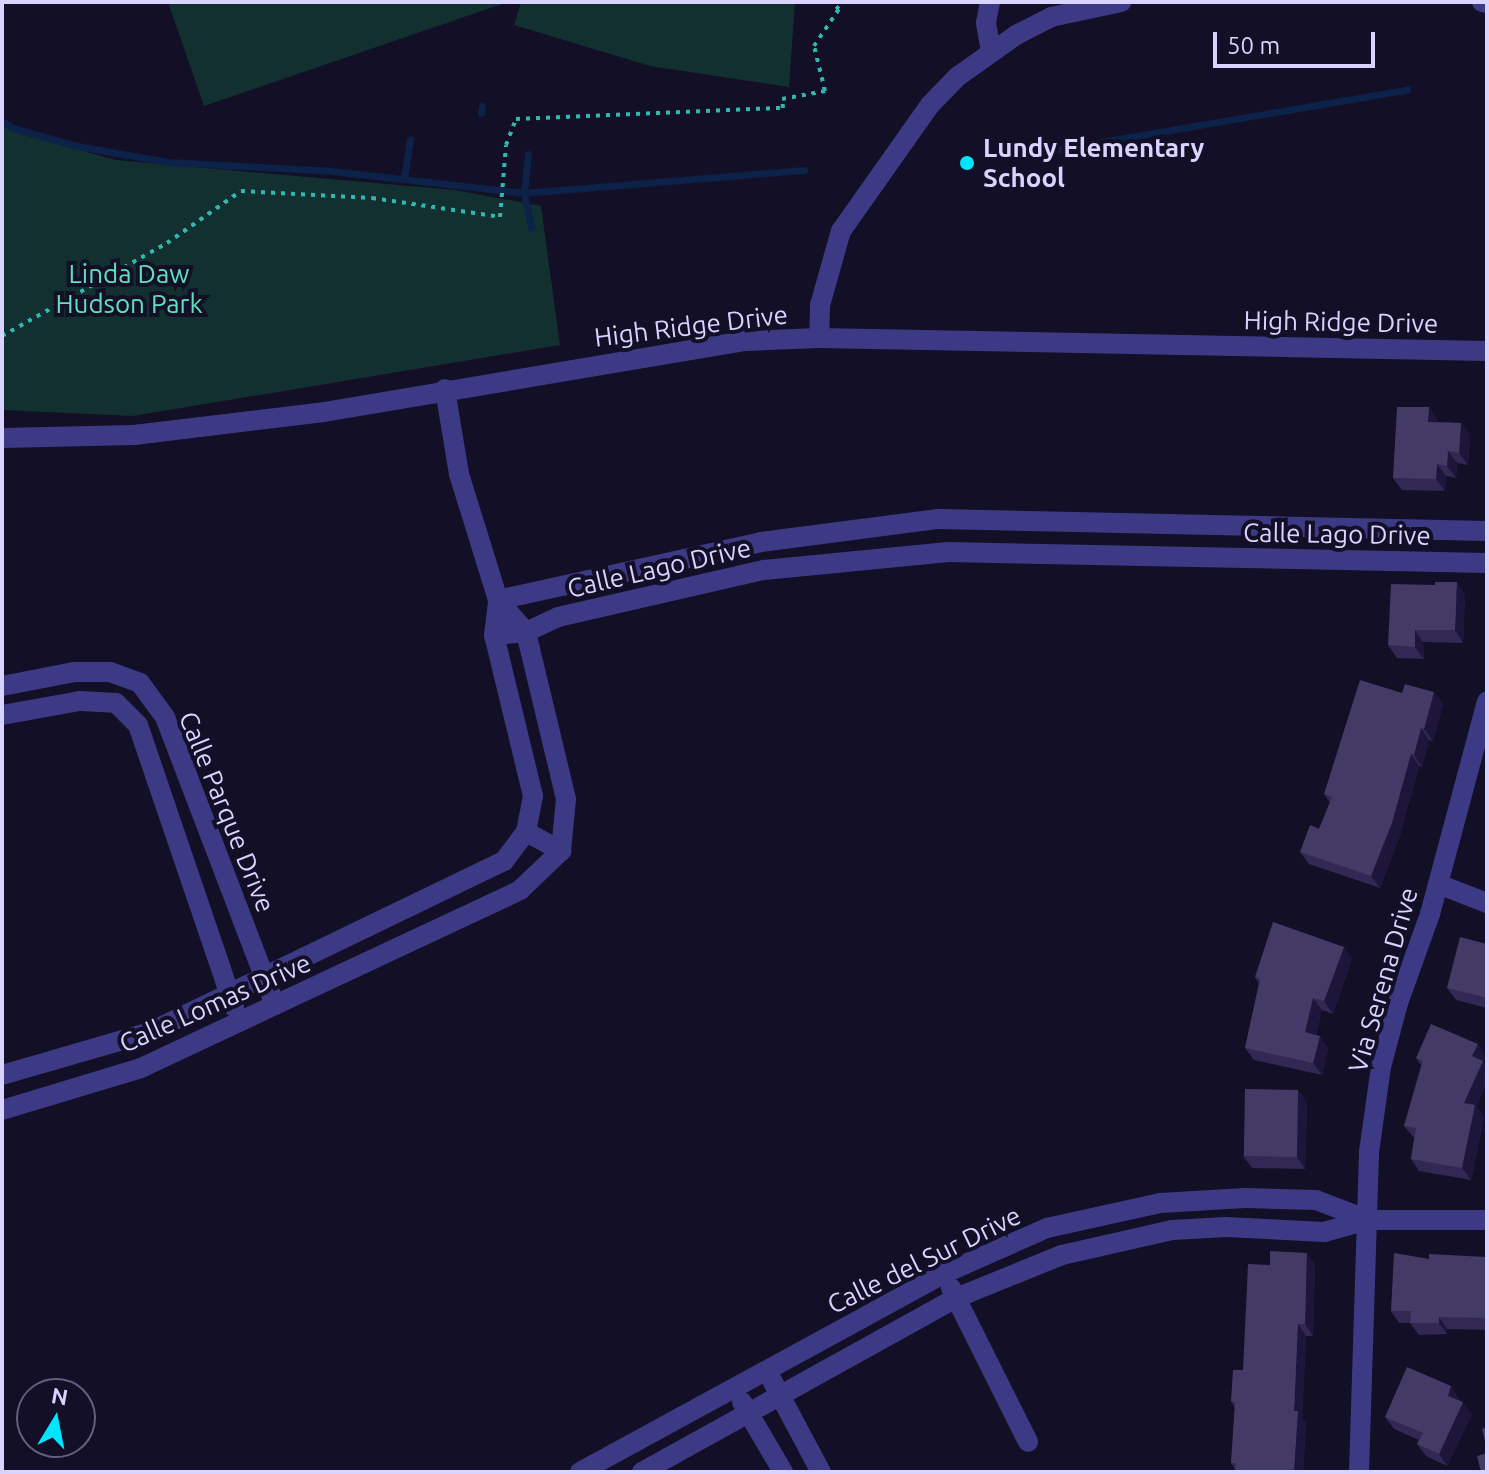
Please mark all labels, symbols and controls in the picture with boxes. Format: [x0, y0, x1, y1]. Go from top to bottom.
scale bar [1217, 16, 1379, 66]
text: 50 m [1227, 32, 1280, 59]
place label: Lundy Elementary School [983, 132, 1204, 194]
marker: Lundy Elementary School [958, 154, 976, 172]
park label: Linda Daw Hudson Park [55, 258, 203, 320]
street label: High Ridge Drive [592, 299, 790, 353]
street label: High Ridge Drive [1243, 305, 1439, 339]
street label: Calle Lago Drive [1243, 517, 1431, 551]
street label: Calle Lago Drive [564, 532, 754, 604]
street label: Calle Parque Drive [173, 707, 281, 917]
street label: Via Serena Drive [1342, 884, 1424, 1076]
street label: Calle Lomas Drive [114, 947, 316, 1059]
street label: Calle del Sur Drive [822, 1200, 1026, 1320]
north arrow [16, 1378, 96, 1458]
text: N [50, 1382, 70, 1410]

